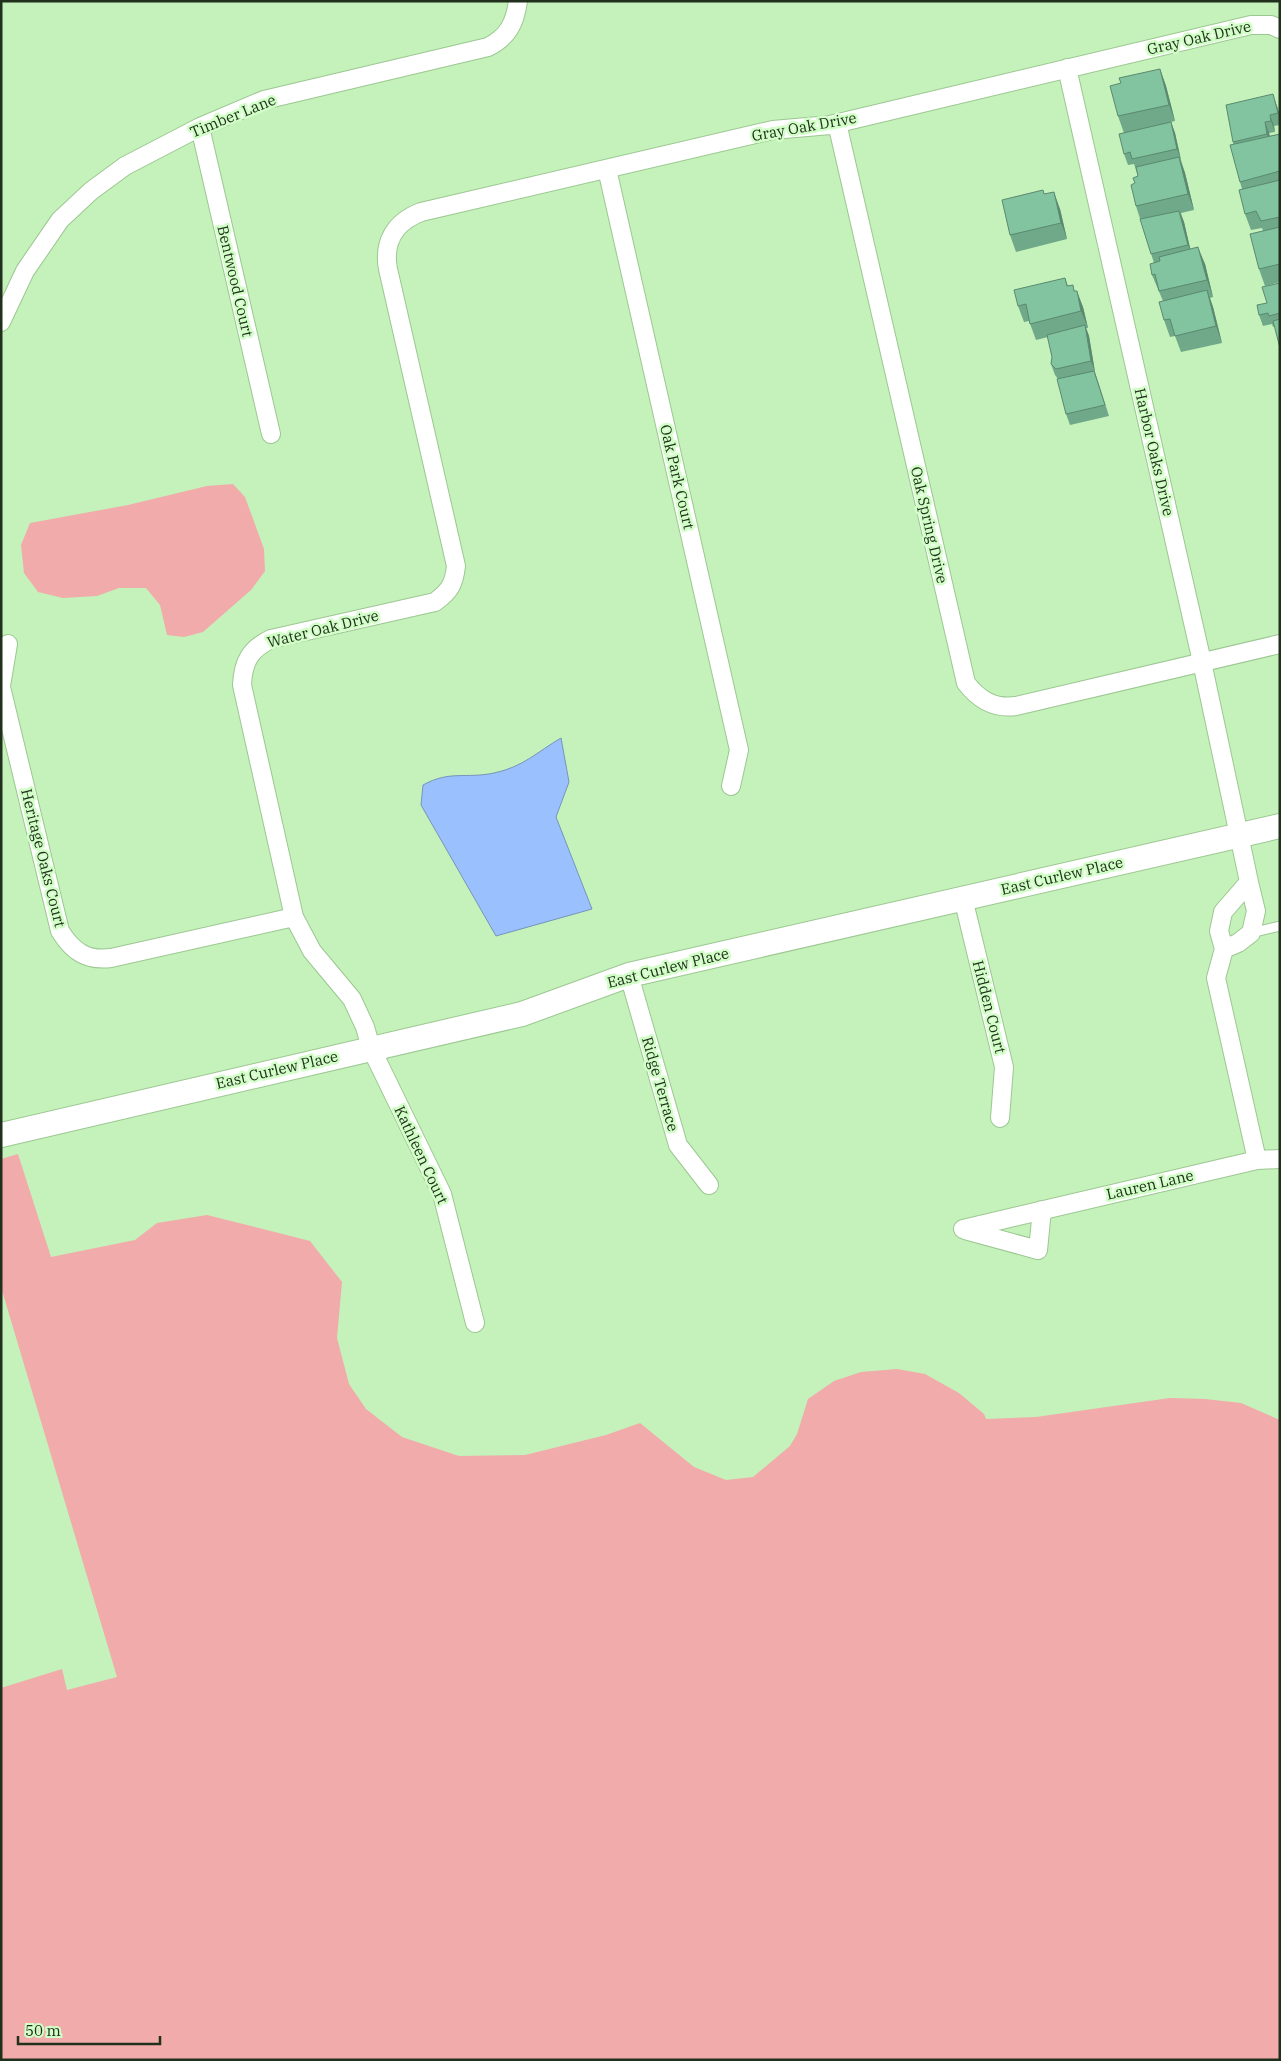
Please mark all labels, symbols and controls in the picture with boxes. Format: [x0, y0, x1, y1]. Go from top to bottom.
street label: Gray Oak Drive [1145, 16, 1253, 59]
street label: Timber Lane [187, 90, 278, 141]
street label: Gray Oak Drive [750, 108, 858, 145]
street label: Bentwood Court [213, 223, 258, 338]
street label: Harbor Oaks Drive [1131, 386, 1178, 518]
street label: Oak Park Court [656, 423, 699, 531]
street label: Oak Spring Drive [907, 464, 952, 585]
street label: Water Oak Drive [265, 605, 381, 652]
street label: Heritage Oaks Court [17, 787, 70, 929]
street label: East Curlew Place [999, 852, 1125, 899]
street label: East Curlew Place [605, 943, 731, 992]
street label: Hidden Court [969, 958, 1010, 1055]
street label: Ridge Terrace [638, 1034, 683, 1133]
street label: East Curlew Place [214, 1046, 340, 1093]
street label: Kathleen Court [390, 1103, 452, 1207]
street label: Lauren Lane [1104, 1165, 1195, 1204]
scale bar [18, 2014, 160, 2046]
text: 50 m [25, 2021, 61, 2040]

